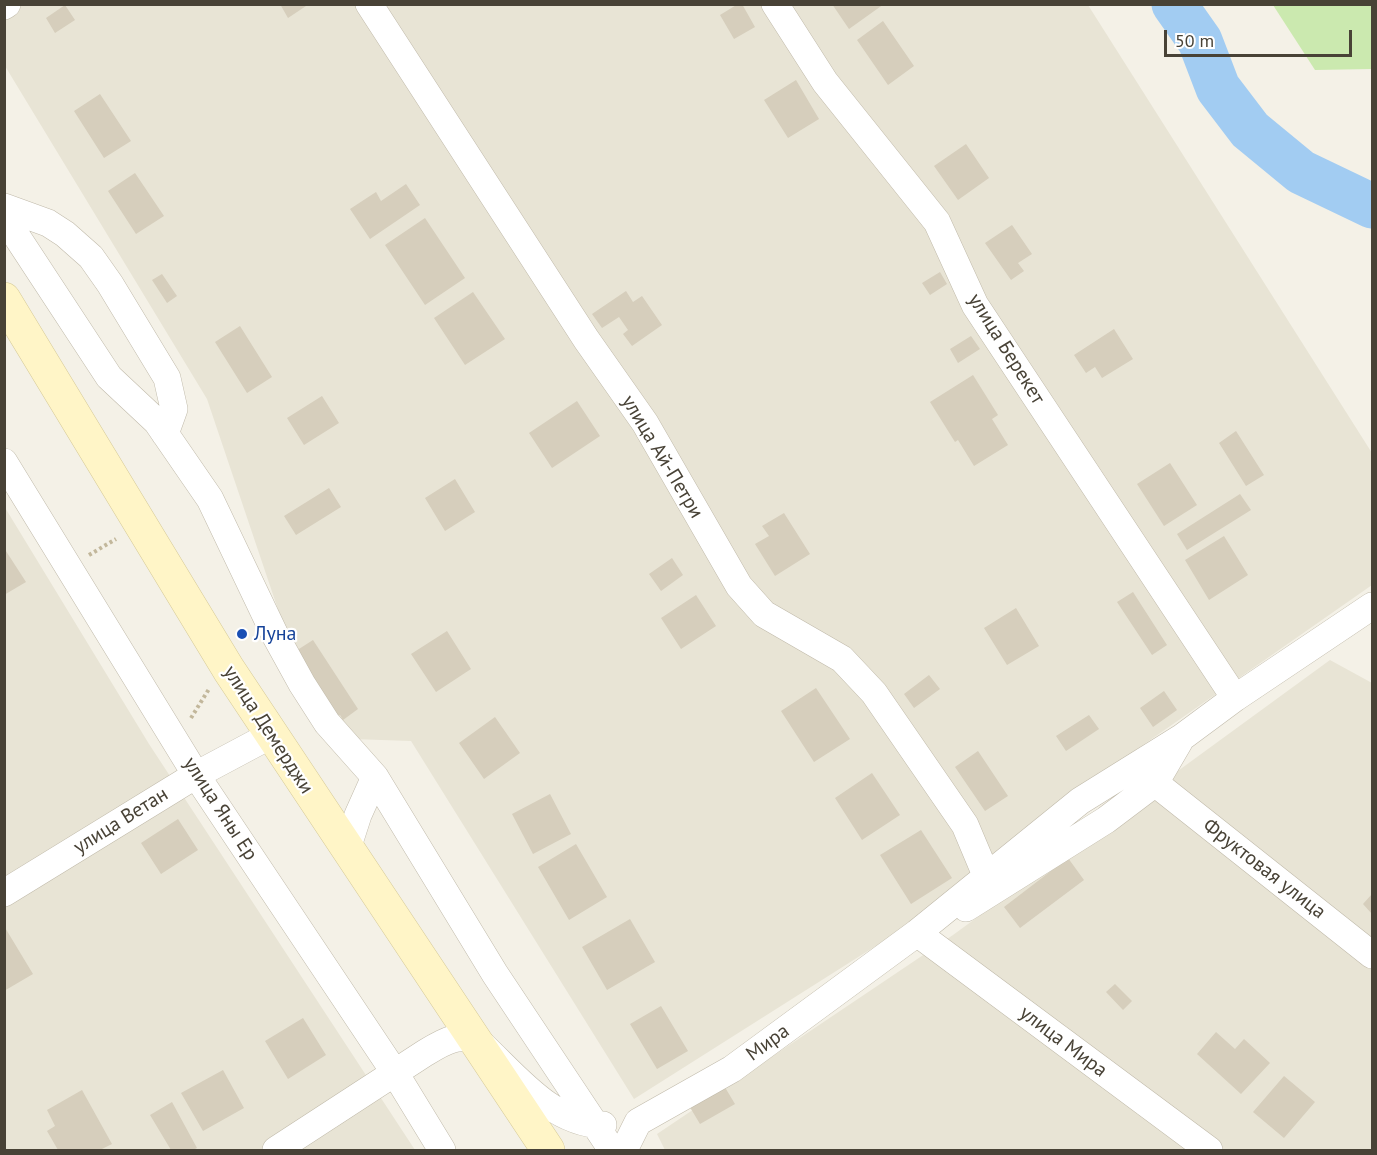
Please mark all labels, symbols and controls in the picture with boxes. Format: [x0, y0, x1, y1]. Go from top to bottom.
scale bar [1167, 18, 1354, 56]
text: 50 m [1175, 29, 1214, 52]
street label: улица Берекет [962, 289, 1050, 409]
street label: улица Ай-Петри [616, 391, 708, 523]
place label: Луна [254, 622, 297, 646]
marker: Луна [235, 627, 249, 641]
street label: улица Демерджи [218, 661, 318, 799]
street label: улица Яны Ер [178, 753, 262, 865]
street label: улица Ветан [69, 783, 173, 859]
street label: Фруктовая улица [1198, 814, 1330, 924]
street label: улица Мира [1014, 1001, 1112, 1083]
street label: Мира [742, 1019, 794, 1067]

